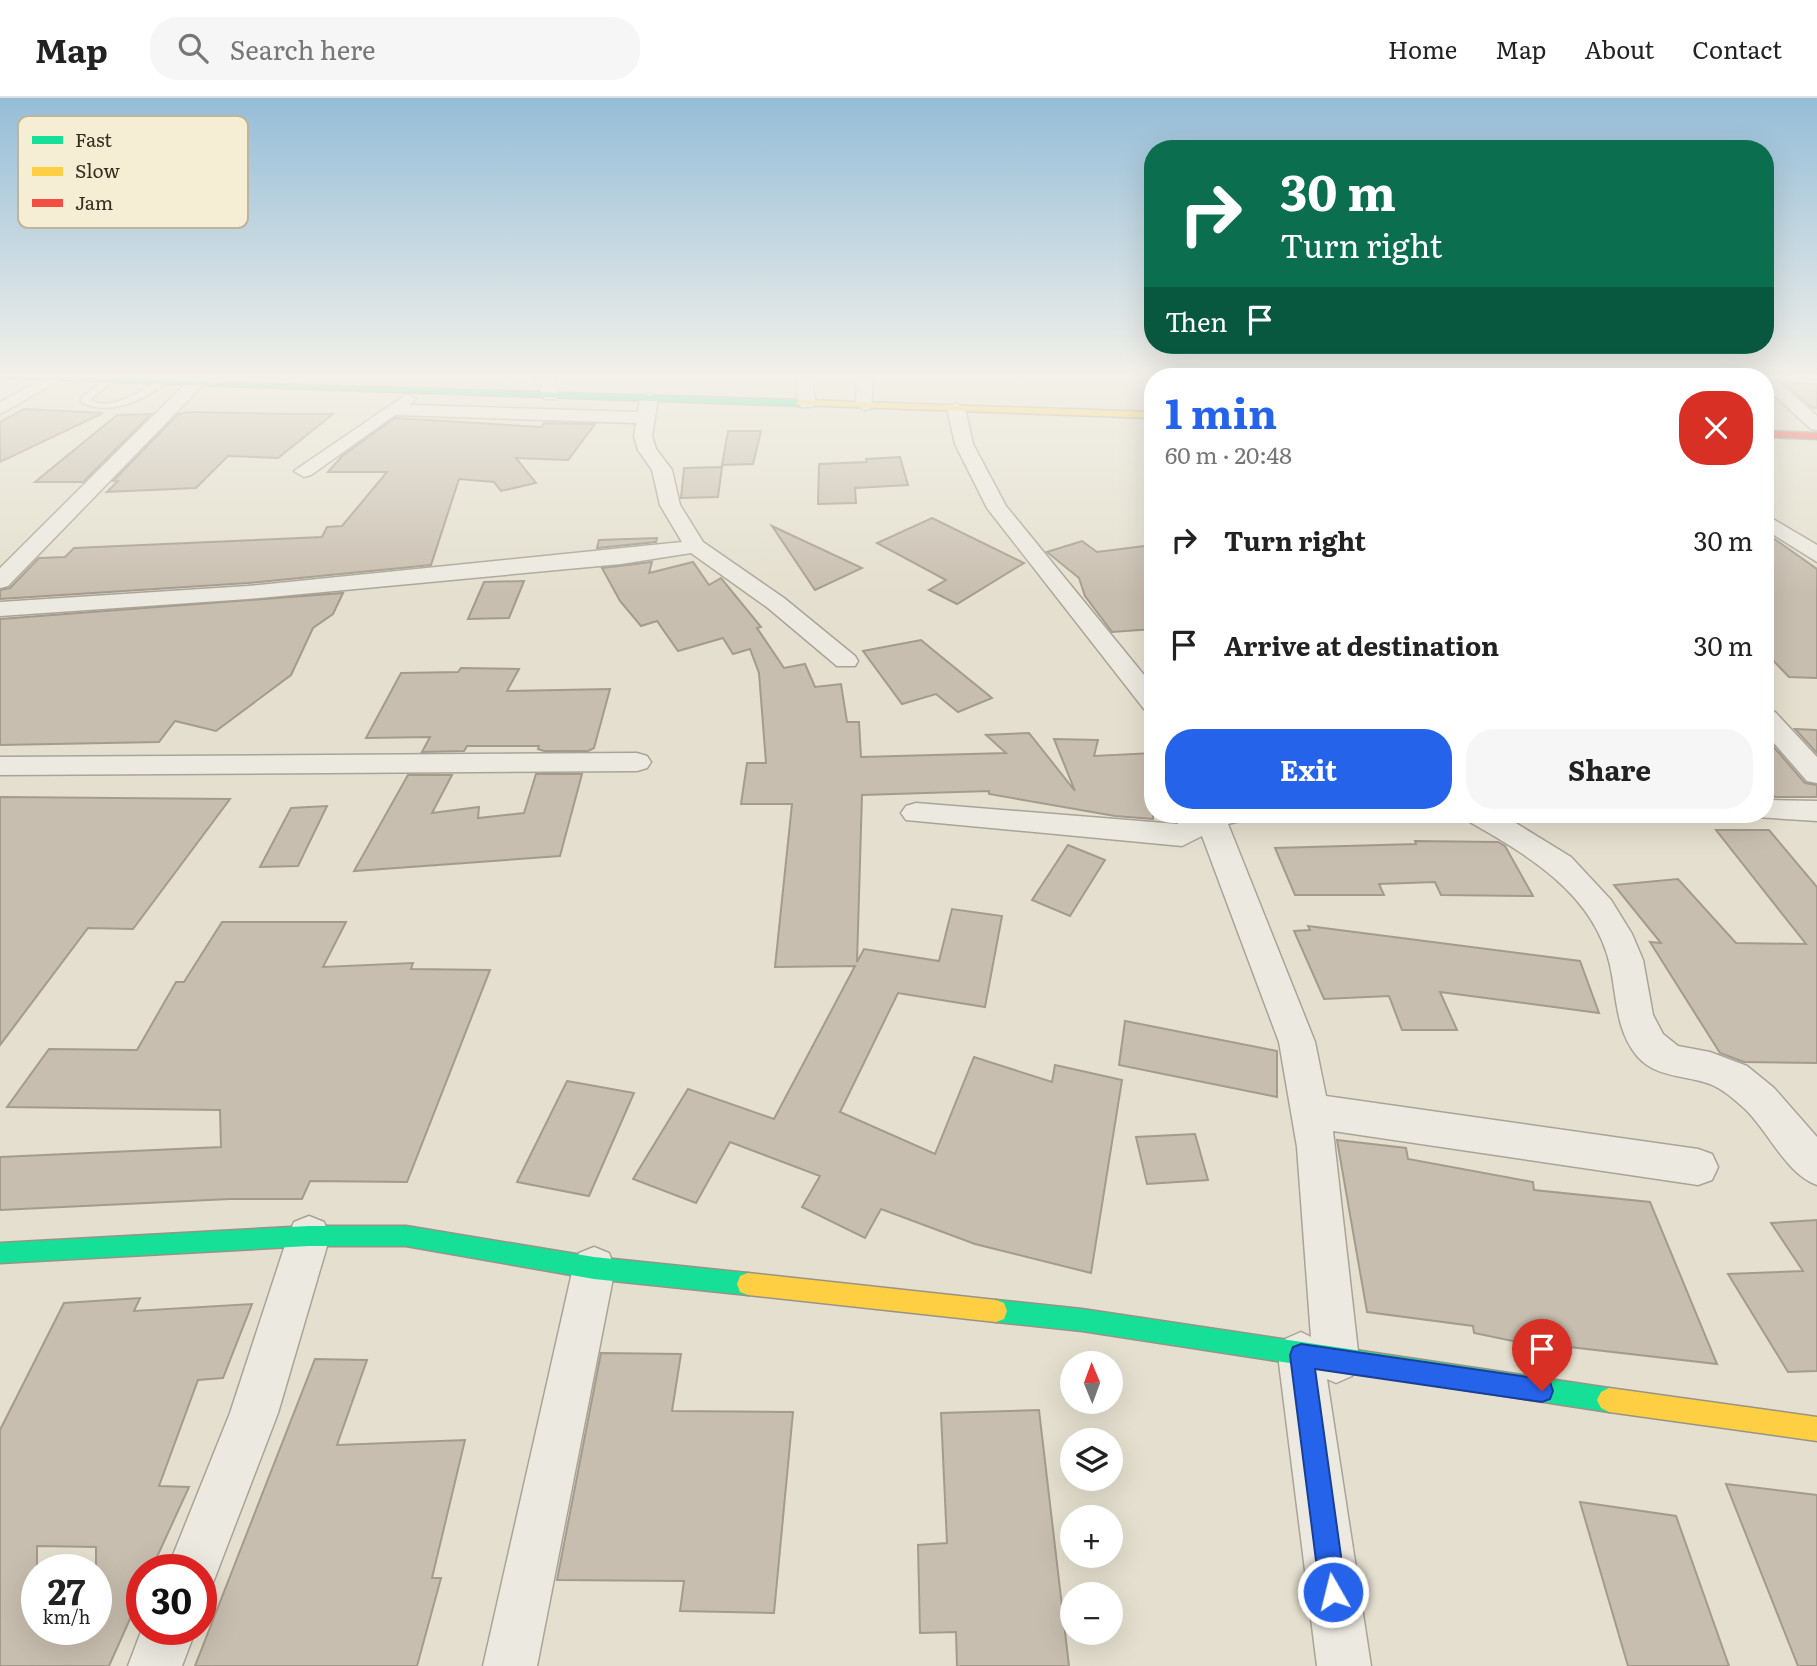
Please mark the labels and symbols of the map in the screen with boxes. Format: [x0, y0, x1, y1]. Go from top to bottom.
legend [18, 116, 248, 228]
text: Fast [75, 125, 112, 153]
text: Slow [75, 156, 120, 184]
text: Jam [75, 188, 113, 216]
pin [1512, 1319, 1572, 1391]
north arrow [1060, 1351, 1124, 1414]
speed limit sign: 30 [126, 1554, 217, 1645]
position arrow [1296, 1555, 1370, 1629]

